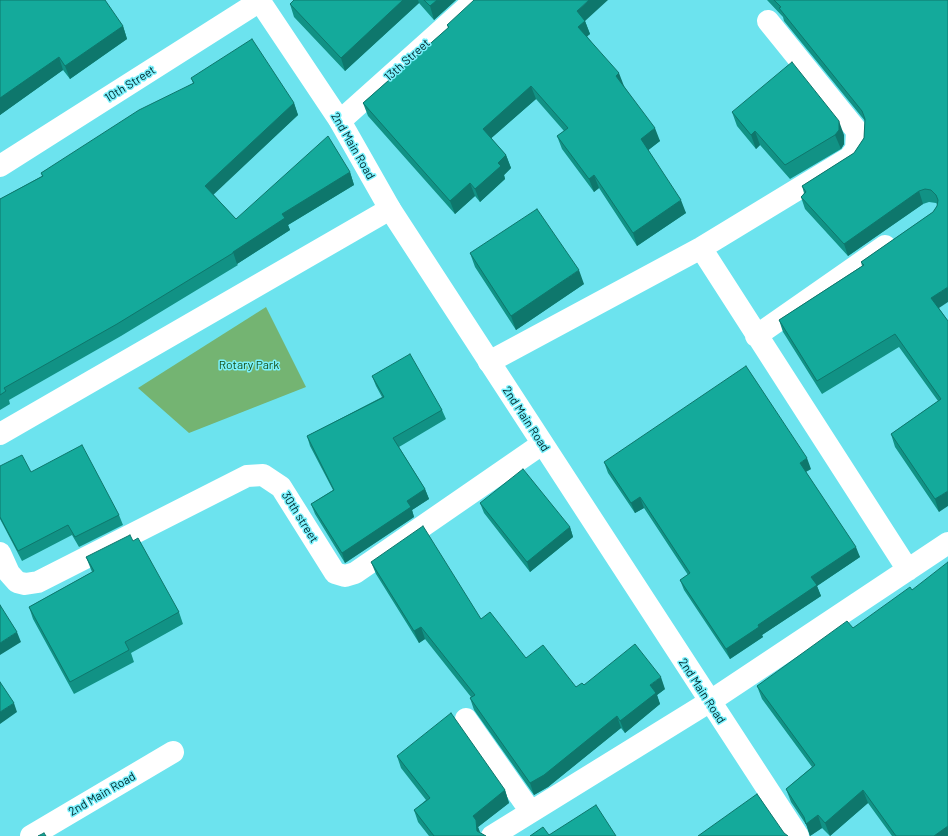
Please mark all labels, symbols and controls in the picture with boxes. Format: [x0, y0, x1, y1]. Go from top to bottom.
street label: 13th Street [381, 36, 433, 84]
street label: 10th Street [102, 63, 158, 105]
street label: 2nd Main Road [328, 110, 378, 182]
park label: Rotary Park [219, 358, 279, 372]
street label: 2nd Main Road [500, 384, 552, 454]
street label: 30th street [279, 489, 321, 545]
street label: 2nd Main Road [676, 656, 728, 726]
street label: 2nd Main Road [66, 769, 138, 819]

